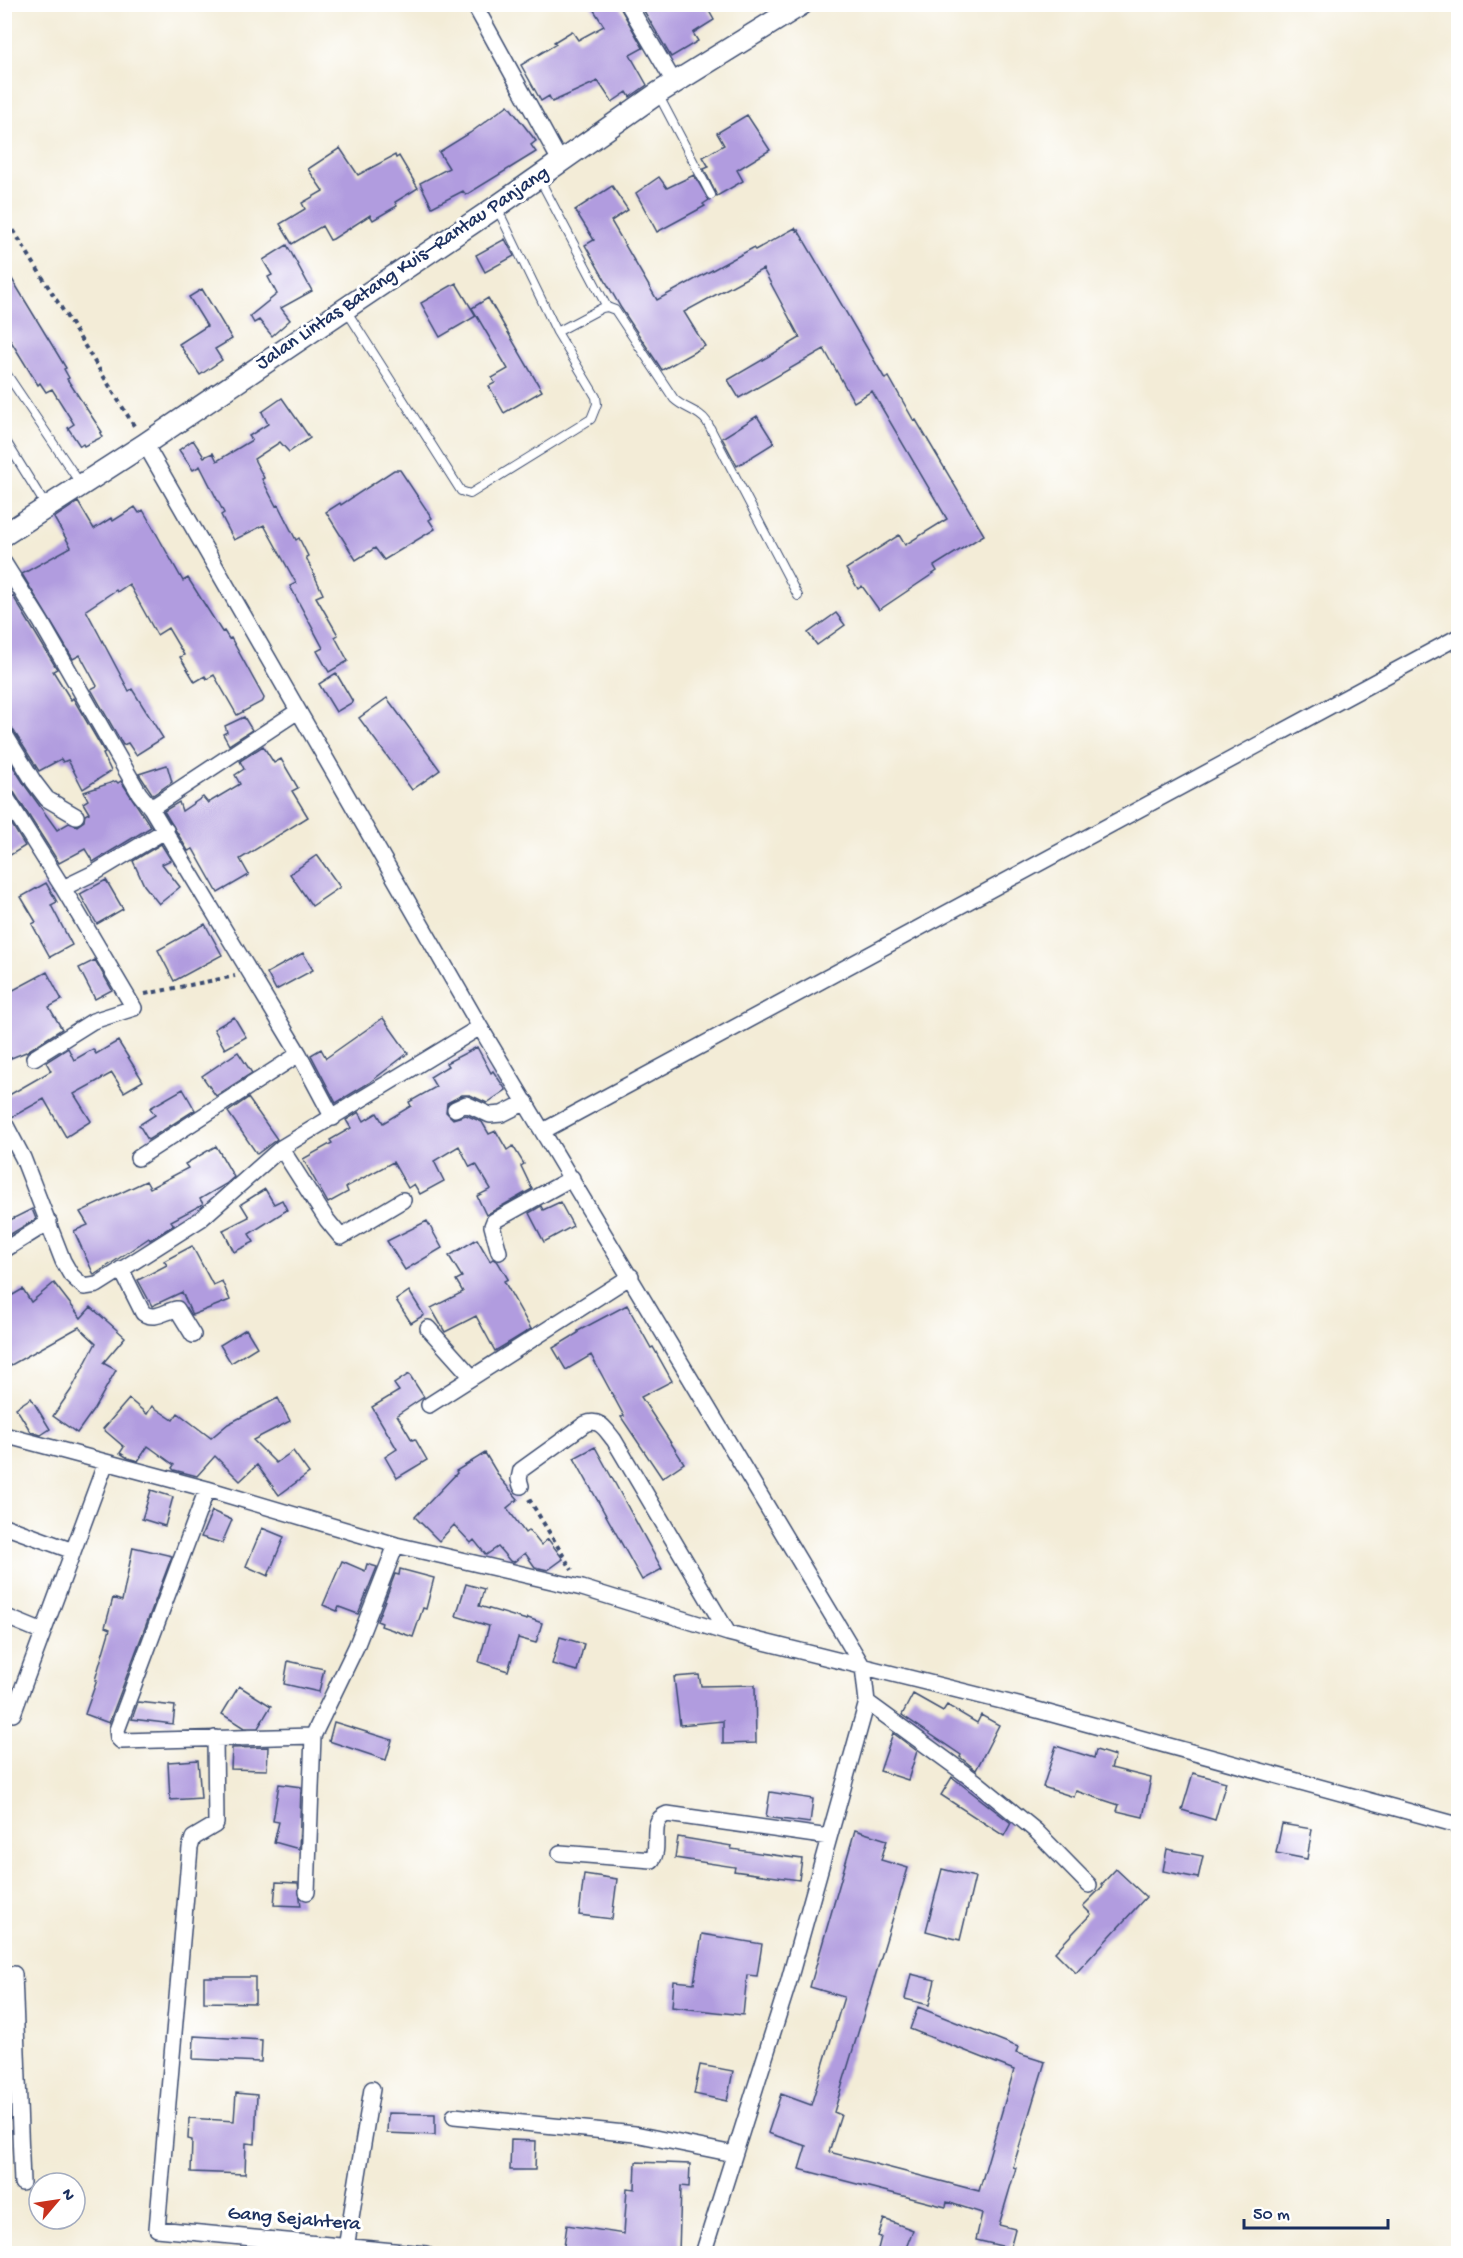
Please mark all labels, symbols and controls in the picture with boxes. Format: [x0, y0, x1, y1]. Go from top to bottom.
street label: Jalan Lintas Batang Kuis–Rantau Panjang [252, 162, 554, 376]
north arrow [27, 2171, 87, 2231]
text: N [56, 2186, 78, 2205]
scale bar [1244, 2192, 1388, 2230]
street label: Gang Sejahtera [227, 2203, 362, 2237]
text: 50 m [1253, 2205, 1290, 2226]

